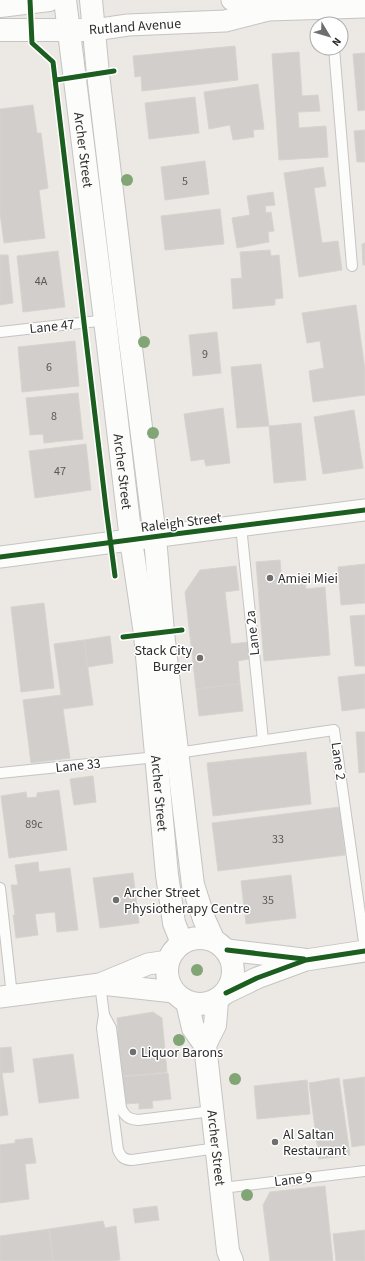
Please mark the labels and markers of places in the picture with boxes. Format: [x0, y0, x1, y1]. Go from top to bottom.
place label: Amiei Miei [278, 569, 338, 589]
marker: Amiei Miei [265, 573, 275, 583]
place label: Stack City Burger [135, 641, 192, 677]
marker: Stack City Burger [195, 653, 205, 663]
place label: Archer Street Physiotherapy Centre [124, 883, 250, 919]
marker: Archer Street Physiotherapy Centre [111, 895, 121, 905]
place label: Liquor Barons [141, 1043, 223, 1063]
marker: Liquor Barons [128, 1047, 138, 1057]
place label: Al Saltan Restaurant [283, 1125, 347, 1161]
marker: Al Saltan Restaurant [270, 1137, 280, 1147]

